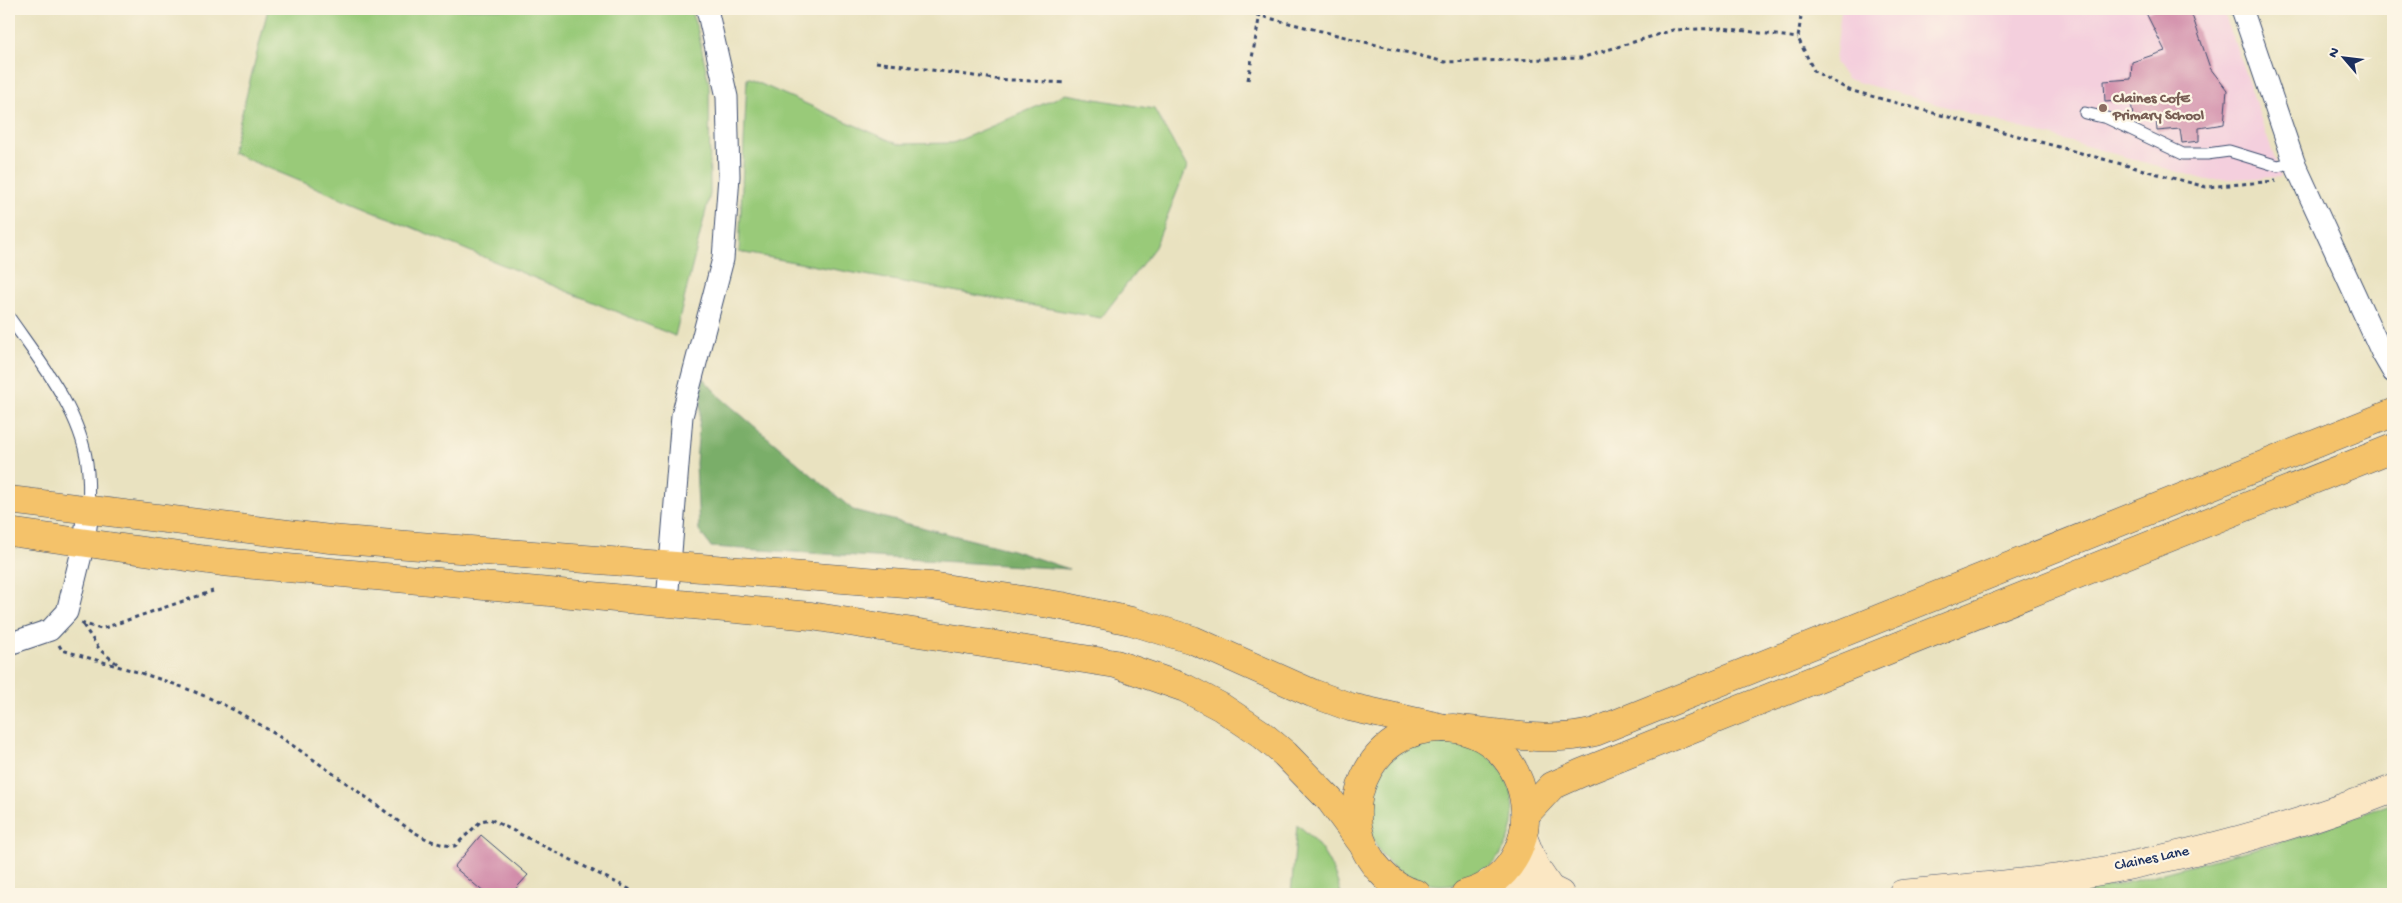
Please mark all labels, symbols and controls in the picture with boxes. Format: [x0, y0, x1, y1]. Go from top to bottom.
north arrow [2320, 32, 2370, 82]
text: N [2325, 45, 2344, 61]
place label: Claines CofE Primary School [2112, 90, 2205, 125]
marker: Claines CofE Primary School [2097, 102, 2109, 114]
street label: Claines Lane [2113, 842, 2191, 876]

